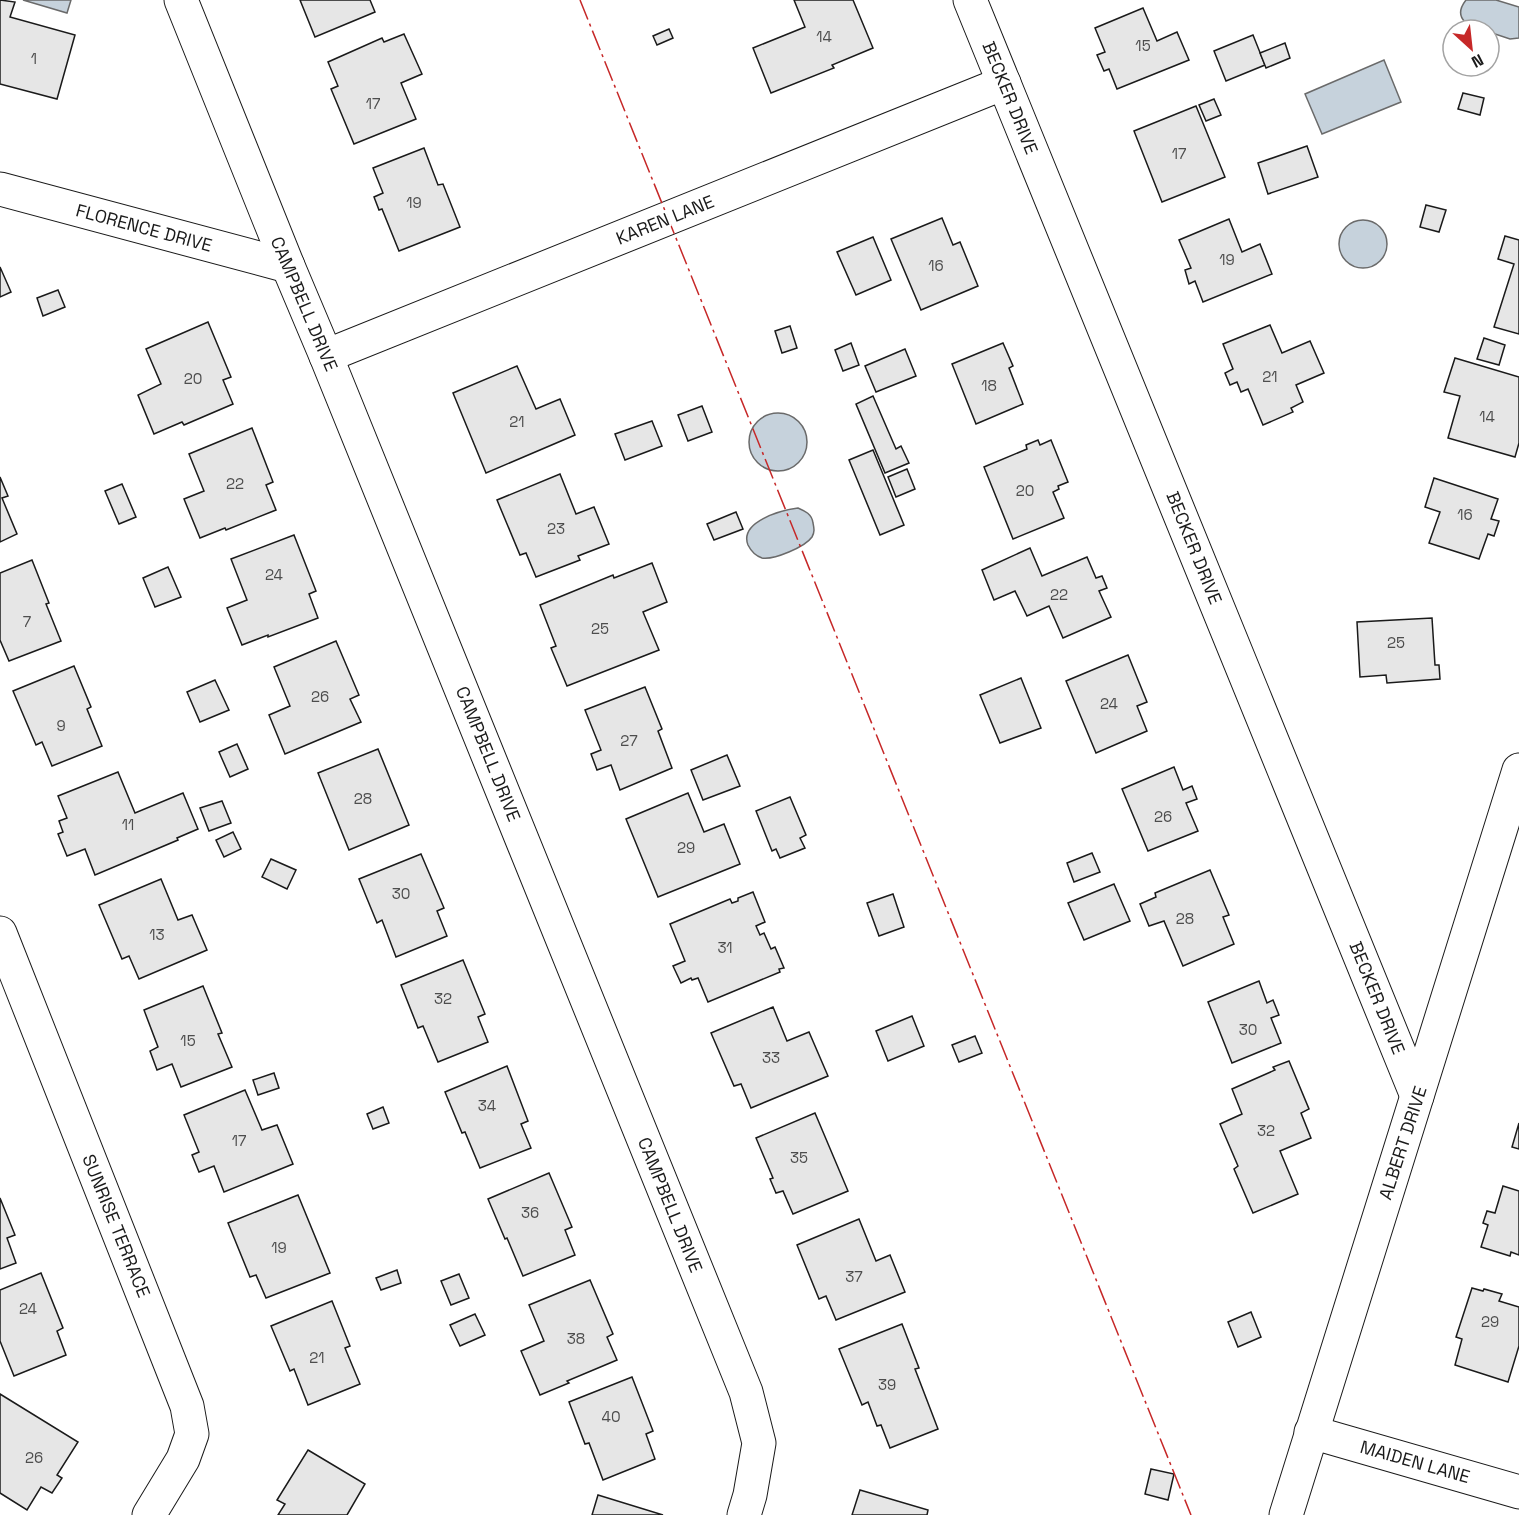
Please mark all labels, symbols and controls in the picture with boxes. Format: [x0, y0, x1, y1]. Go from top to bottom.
north arrow [1441, 18, 1501, 78]
house number: 14 [816, 27, 832, 46]
house number: 15 [1135, 36, 1151, 55]
street label: BECKER DRIVE [977, 38, 1044, 158]
house number: 1 [31, 49, 37, 68]
text: N [1468, 49, 1487, 73]
house number: 17 [366, 94, 380, 113]
house number: 17 [1172, 144, 1186, 163]
street label: KAREN LANE [612, 189, 717, 250]
house number: 19 [406, 193, 422, 212]
street label: FLORENCE DRIVE [74, 198, 215, 257]
street label: CAMPBELL DRIVE [266, 233, 343, 375]
house number: 19 [1219, 250, 1235, 269]
house number: 16 [928, 256, 944, 275]
house number: 21 [1262, 367, 1278, 386]
house number: 20 [184, 369, 202, 388]
house number: 18 [981, 376, 997, 395]
house number: 14 [1479, 407, 1495, 426]
house number: 21 [509, 412, 525, 431]
house number: 22 [226, 474, 244, 493]
house number: 20 [1016, 481, 1034, 500]
street label: BECKER DRIVE [1161, 488, 1228, 608]
house number: 16 [1457, 505, 1473, 524]
house number: 23 [547, 519, 565, 538]
house number: 24 [265, 565, 283, 584]
house number: 22 [1050, 585, 1068, 604]
house number: 7 [23, 612, 31, 631]
house number: 25 [591, 619, 609, 638]
house number: 25 [1387, 633, 1405, 652]
street label: CAMPBELL DRIVE [451, 683, 526, 825]
house number: 26 [311, 687, 329, 706]
house number: 24 [1100, 694, 1118, 713]
house number: 9 [56, 716, 66, 735]
house number: 27 [620, 731, 638, 750]
house number: 28 [354, 789, 372, 808]
house number: 26 [1154, 807, 1172, 826]
house number: 11 [122, 815, 134, 834]
house number: 29 [677, 838, 695, 857]
house number: 30 [392, 884, 410, 903]
house number: 28 [1176, 909, 1194, 928]
house number: 13 [149, 925, 165, 944]
house number: 31 [717, 938, 733, 957]
street label: BECKER DRIVE [1344, 938, 1411, 1058]
house number: 32 [434, 989, 452, 1008]
house number: 30 [1239, 1020, 1257, 1039]
house number: 15 [180, 1031, 196, 1050]
house number: 33 [762, 1048, 780, 1067]
street label: ALBERT DRIVE [1373, 1083, 1432, 1203]
house number: 34 [478, 1096, 496, 1115]
house number: 32 [1257, 1121, 1275, 1140]
house number: 17 [232, 1131, 246, 1150]
street label: CAMPBELL DRIVE [633, 1134, 708, 1276]
house number: 35 [790, 1148, 808, 1167]
street label: SUNRISE TERRACE [77, 1151, 156, 1301]
house number: 36 [521, 1203, 539, 1222]
house number: 19 [271, 1238, 287, 1257]
house number: 37 [845, 1267, 863, 1286]
house number: 24 [19, 1299, 37, 1318]
house number: 29 [1481, 1312, 1499, 1331]
house number: 38 [567, 1329, 585, 1348]
house number: 21 [309, 1348, 325, 1367]
house number: 39 [878, 1375, 896, 1394]
house number: 40 [602, 1407, 621, 1426]
street label: MAIDEN LANE [1358, 1435, 1473, 1488]
house number: 26 [25, 1448, 43, 1467]

